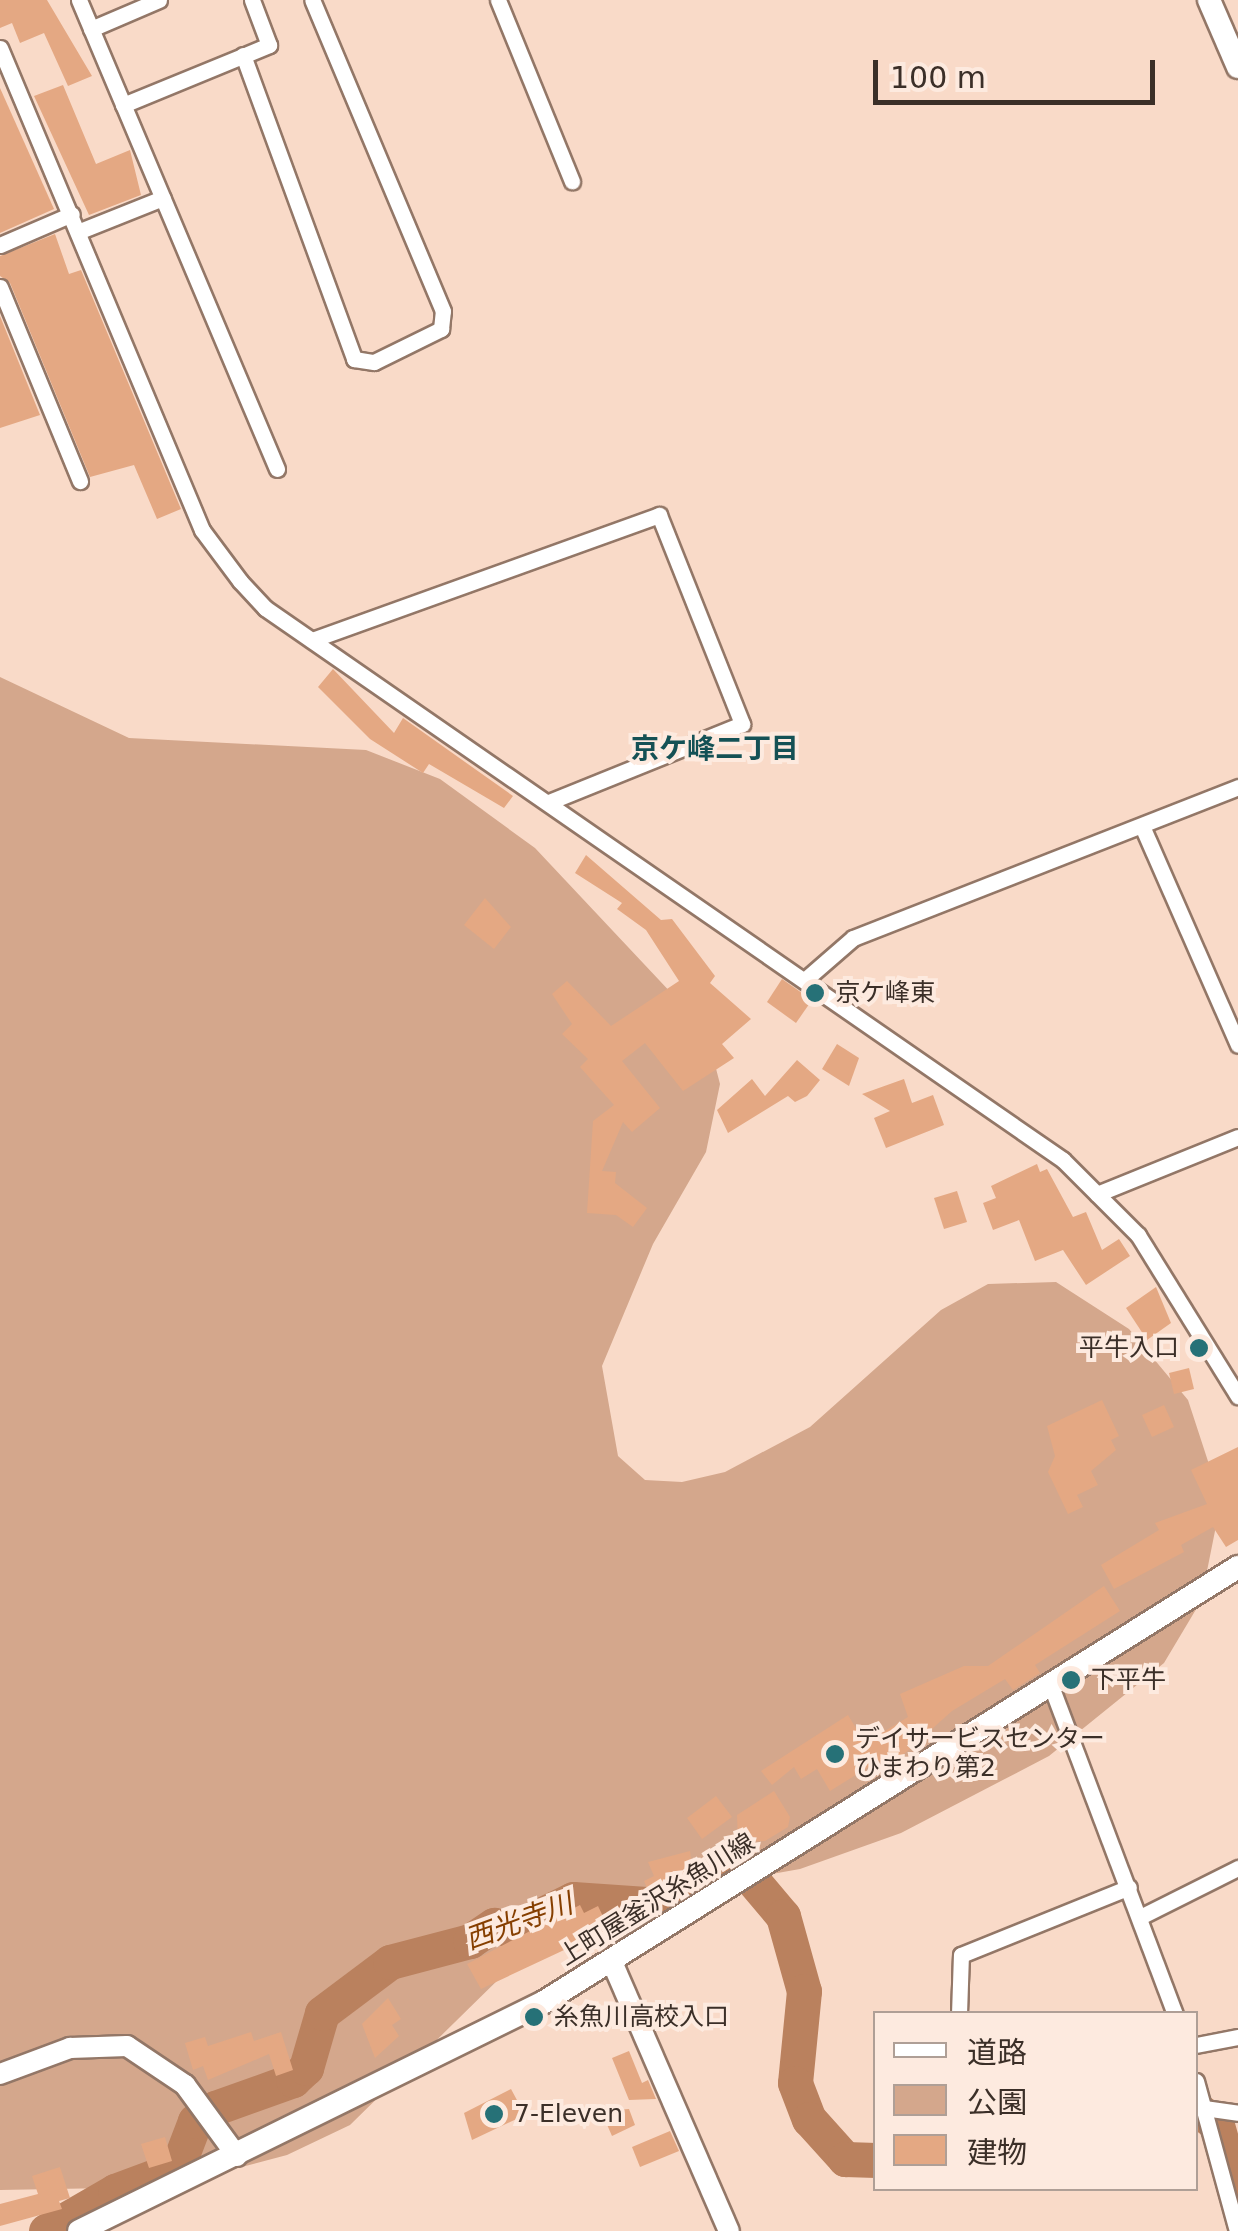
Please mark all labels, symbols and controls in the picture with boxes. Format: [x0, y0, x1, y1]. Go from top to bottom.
scale bar [878, 40, 1160, 102]
text: 100 m [890, 60, 986, 95]
district label: 京ケ峰二丁目 [631, 732, 799, 766]
place label: 京ケ峰東 [835, 978, 935, 1008]
marker: 京ケ峰東 [804, 982, 826, 1004]
place label: 平牛入口 [1079, 1333, 1179, 1363]
marker: 平牛入口 [1188, 1337, 1210, 1359]
place label: 下平牛 [1091, 1665, 1166, 1695]
marker: 下平牛 [1060, 1669, 1082, 1691]
place label: デイサービスセンター ひまわり第2 [855, 1725, 1105, 1784]
marker: デイサービスセンター ひまわり第2 [824, 1743, 846, 1765]
street label: 上町屋釜沢糸魚川線 [554, 1828, 760, 1972]
water label: 西光寺川 [461, 1887, 577, 1957]
place label: 糸魚川高校入口 [554, 2002, 729, 2032]
marker: 糸魚川高校入口 [523, 2006, 545, 2028]
legend [873, 2011, 1198, 2191]
text: 道路 [967, 2035, 1027, 2070]
text: 公園 [967, 2085, 1027, 2120]
place label: 7-Eleven [514, 2099, 623, 2129]
marker: 7-Eleven [483, 2103, 505, 2125]
text: 建物 [967, 2135, 1027, 2170]

